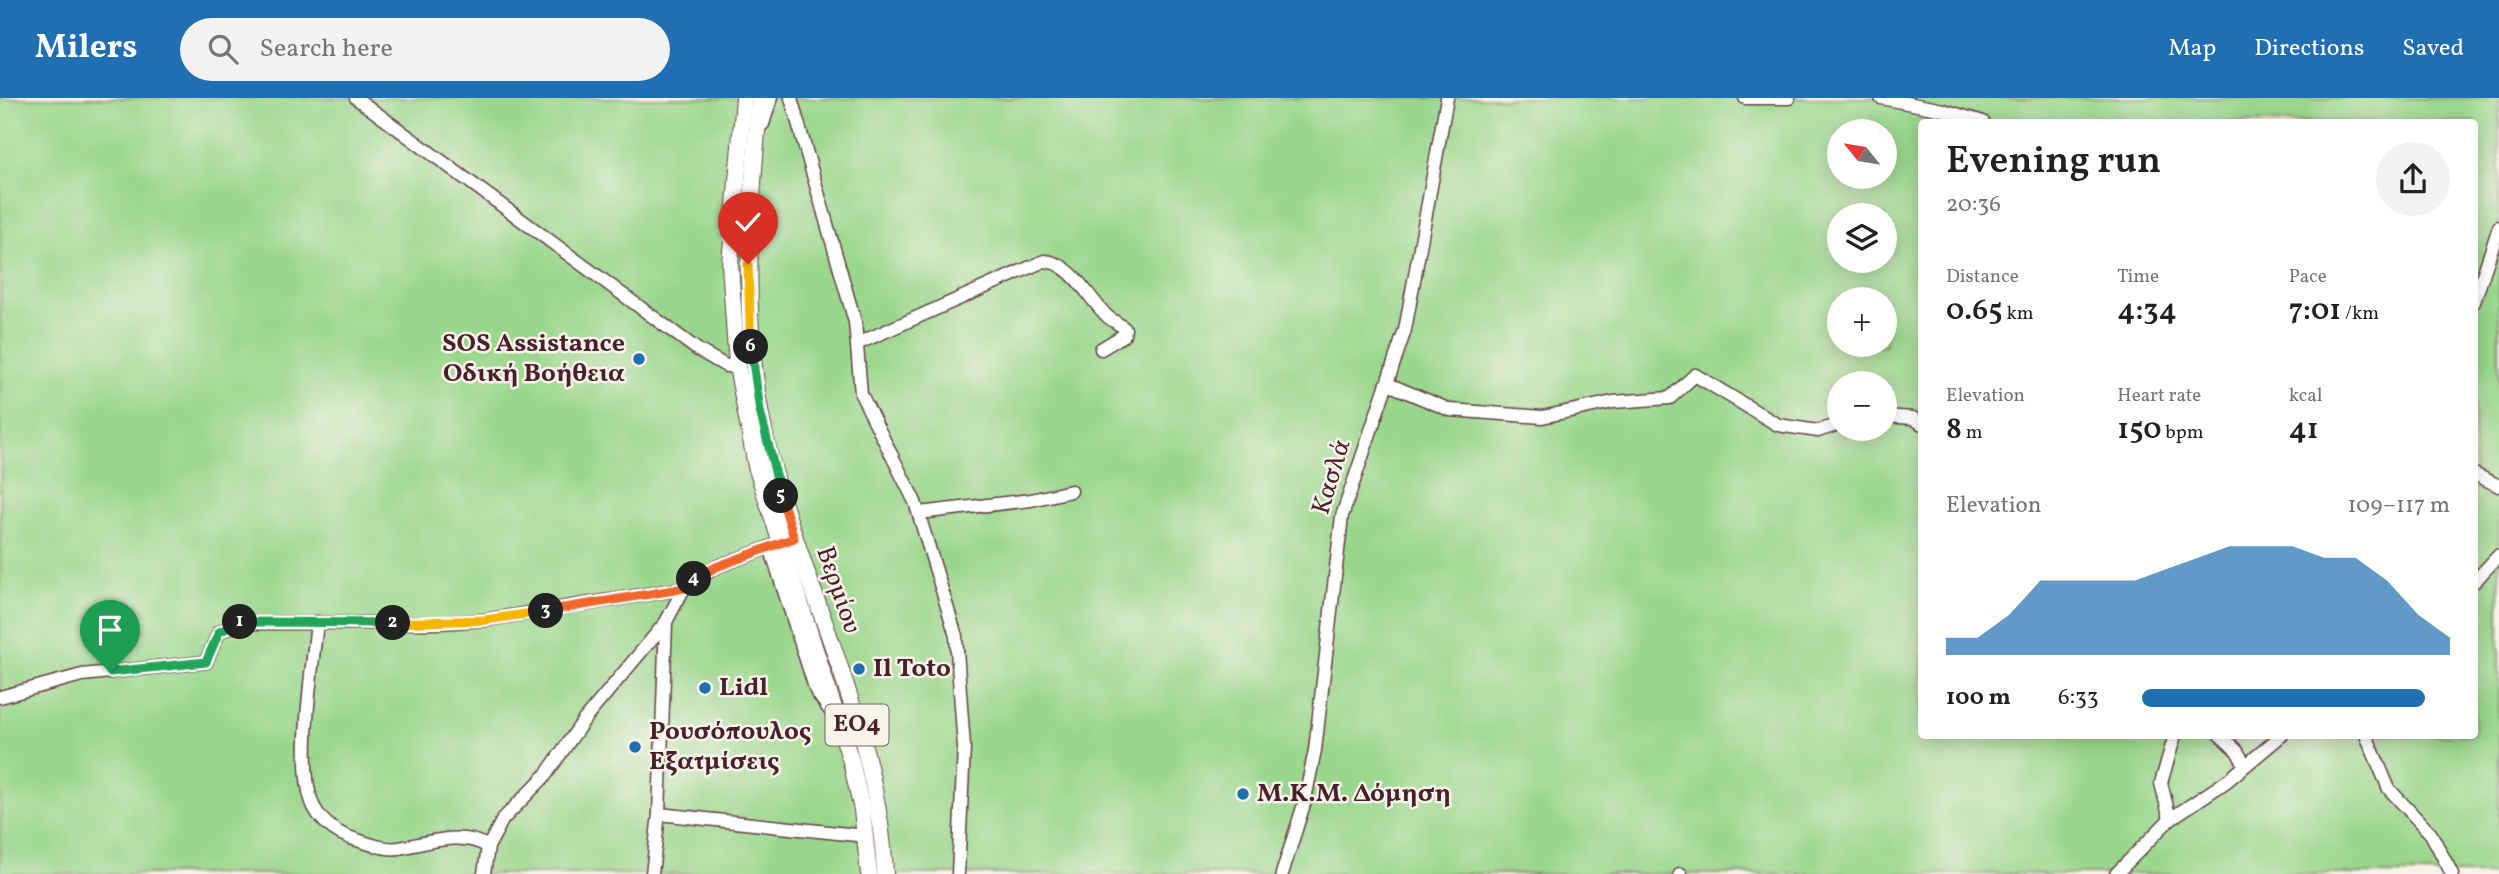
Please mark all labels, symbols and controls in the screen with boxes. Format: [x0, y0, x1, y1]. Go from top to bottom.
search box [180, 18, 670, 81]
text: Milers [35, 26, 138, 72]
icon: search [204, 30, 242, 68]
text: Search here [260, 31, 393, 67]
text: Map [2168, 32, 2216, 66]
text: Directions [2254, 32, 2364, 66]
text: Saved [2402, 32, 2464, 66]
north arrow [1827, 119, 1897, 189]
map controls [1827, 119, 1897, 441]
text: Evening run [1946, 136, 2161, 189]
button: share [2376, 142, 2450, 216]
text: 20:36 [1946, 189, 2001, 221]
pin [718, 192, 778, 264]
icon: check [729, 203, 767, 241]
button: layers [1827, 203, 1897, 273]
text: Distance [1946, 264, 2019, 290]
text: Time [2117, 264, 2159, 290]
text: Pace [2289, 264, 2327, 290]
button: + [1827, 287, 1897, 357]
text: 0.65 [1946, 290, 2003, 332]
text: 4:34 [2117, 290, 2177, 332]
text: 7:01 [2289, 290, 2341, 332]
text: km [2003, 301, 2034, 327]
text: /km [2341, 301, 2379, 327]
place label: SOS Assistance Οδική Βοήθεια [442, 326, 625, 392]
pin: 6 [734, 330, 768, 364]
text: 6 [745, 333, 756, 359]
marker: SOS Assistance Οδική Βοήθεια [631, 351, 647, 367]
button: − [1827, 371, 1897, 441]
text: Elevation [1946, 383, 2025, 409]
text: Heart rate [2117, 383, 2201, 409]
text: kcal [2289, 383, 2322, 409]
text: 8 [1946, 409, 1962, 451]
text: 150 [2117, 409, 2162, 451]
text: 41 [2289, 409, 2319, 451]
text: m [1962, 420, 1983, 446]
text: bpm [2162, 420, 2203, 446]
street label: Κασλά [1304, 435, 1361, 519]
pin: 5 [764, 478, 798, 514]
text: 5 [776, 482, 785, 508]
text: Elevation [1946, 490, 2042, 522]
text: 109–117 m [2347, 490, 2450, 522]
street label: Βερμίου [806, 542, 870, 638]
pin: 4 [676, 561, 712, 596]
text: 4 [688, 565, 699, 591]
pin: 3 [528, 594, 564, 628]
text: 3 [541, 597, 550, 623]
pin [80, 600, 140, 672]
pin: 1 [222, 604, 258, 640]
pin: 2 [376, 606, 410, 640]
text: 1 [236, 608, 243, 634]
text: 2 [388, 609, 397, 635]
icon: arrive [91, 611, 129, 649]
place label: Il Toto [873, 651, 951, 687]
marker: Il Toto [851, 661, 867, 677]
place label: Lidl [719, 670, 768, 706]
marker: Lidl [697, 680, 713, 696]
text: 100 m [1946, 682, 2011, 714]
text: 6:33 [2058, 682, 2099, 714]
road number: ΕΟ4 [826, 704, 888, 746]
place label: Ρουσόπουλος Εξατμίσεις [649, 714, 811, 780]
marker: Ρουσόπουλος Εξατμίσεις [627, 739, 643, 755]
place label: Μ.Κ.Μ. Δόμηση [1257, 776, 1451, 812]
marker: Μ.Κ.Μ. Δόμηση [1235, 786, 1251, 802]

